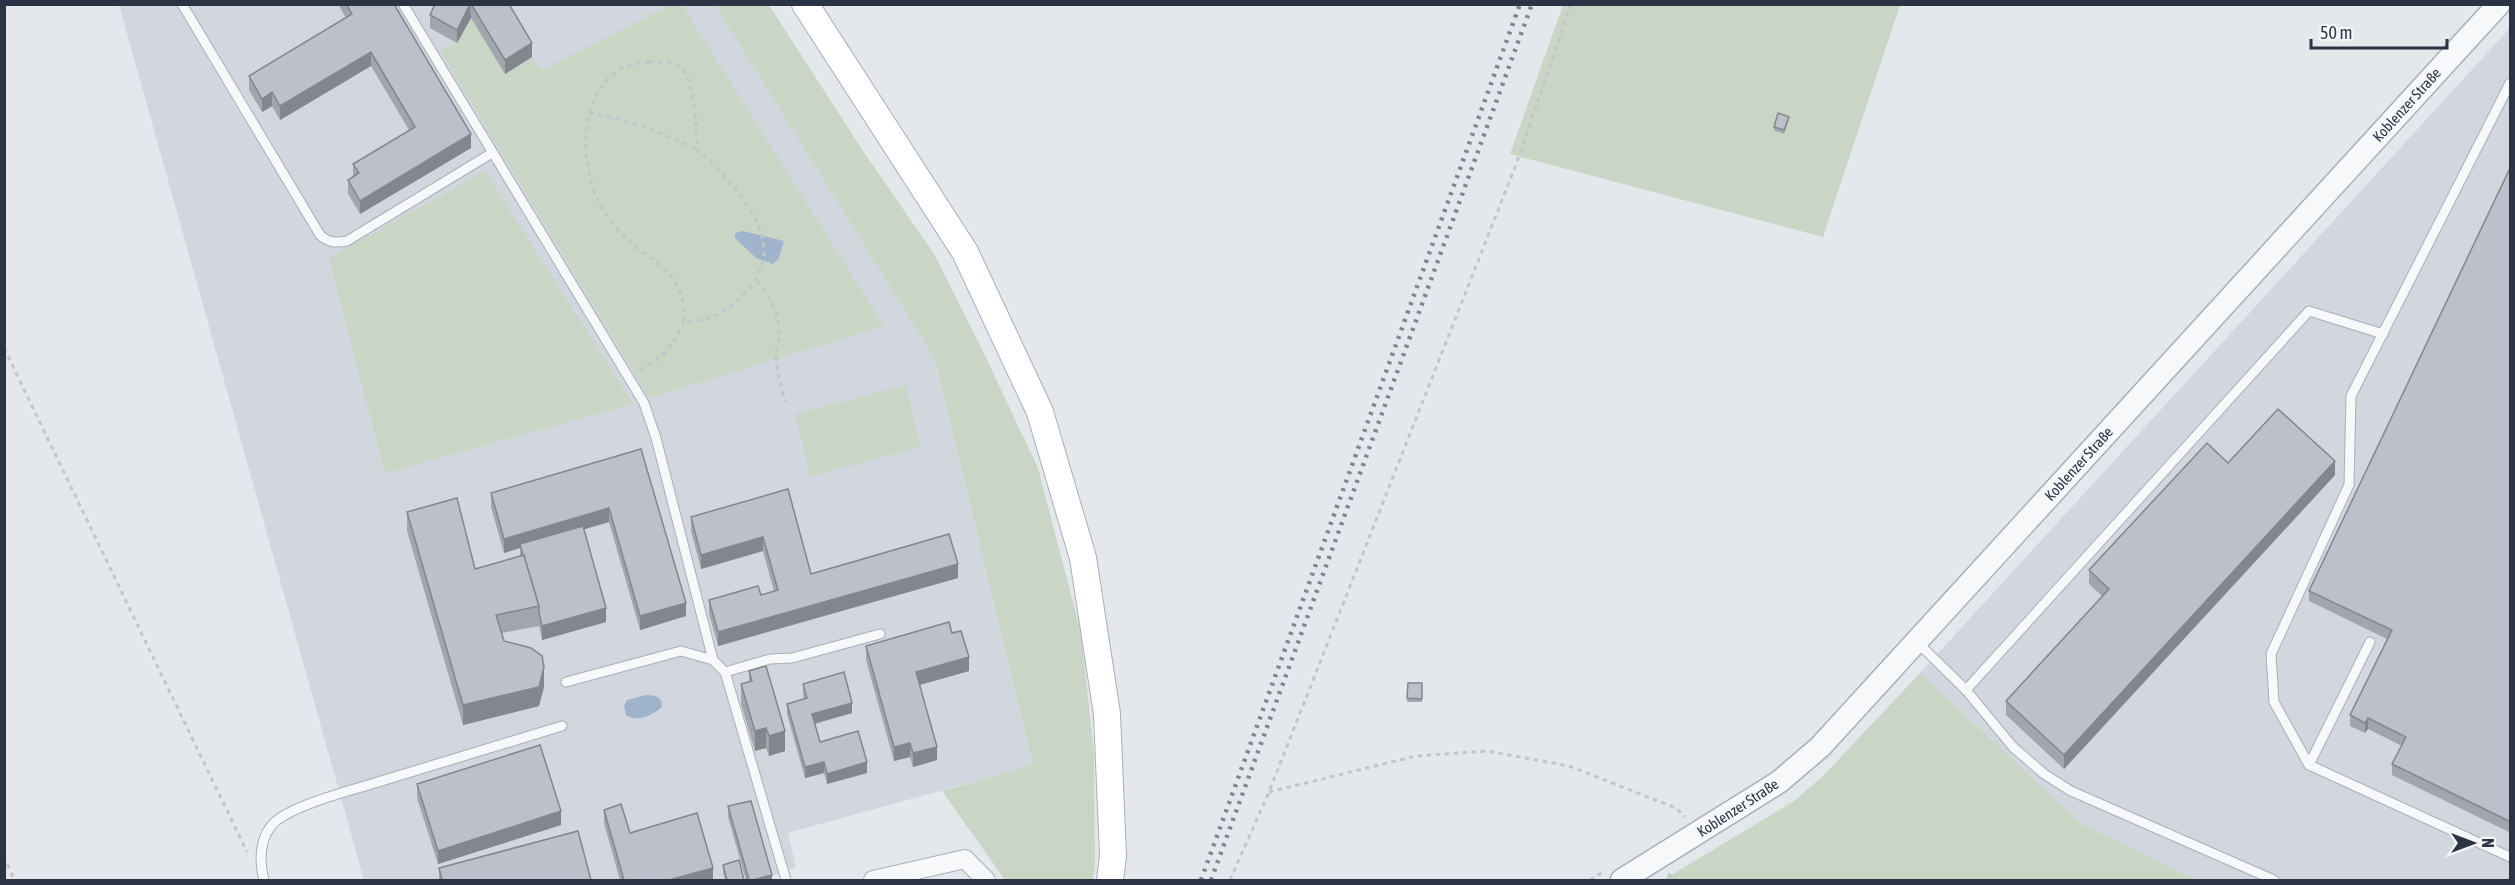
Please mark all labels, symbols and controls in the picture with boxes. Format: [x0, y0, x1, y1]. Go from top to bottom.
scale bar [2311, 12, 2448, 50]
text: 50 m [2320, 22, 2352, 43]
street label: Koblenzer Straße [2369, 64, 2444, 145]
street label: Koblenzer Straße [2041, 423, 2116, 504]
street label: Koblenzer Straße [1694, 775, 1782, 840]
north arrow [2443, 813, 2503, 873]
text: N [2479, 838, 2497, 848]

